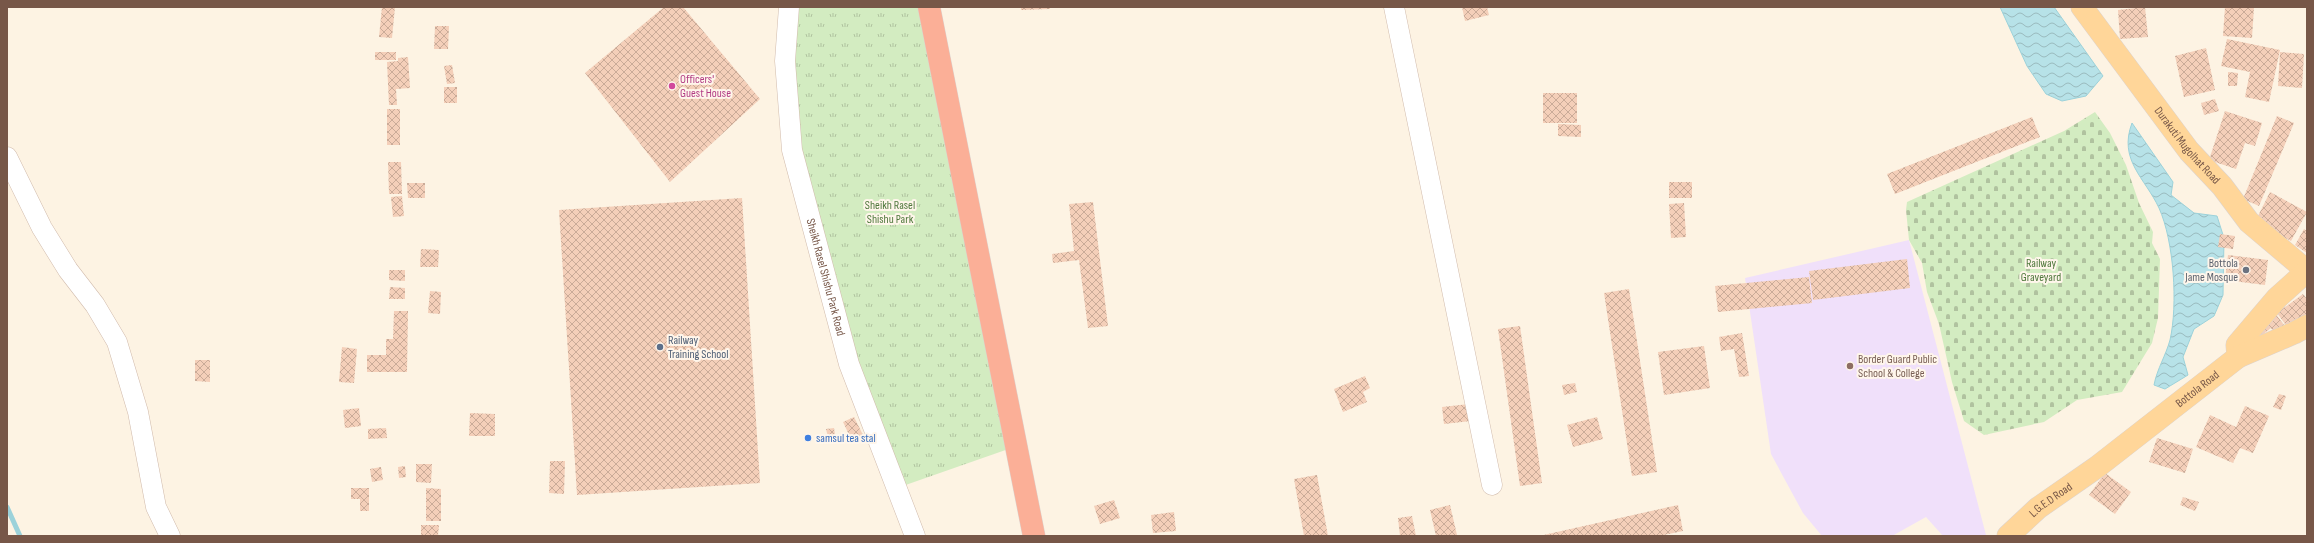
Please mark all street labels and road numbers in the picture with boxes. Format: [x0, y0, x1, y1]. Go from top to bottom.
street label: Durakuti Mugolhat Road [2151, 104, 2223, 187]
street label: Sheikh Rasel Shishu Park Road [803, 217, 848, 338]
street label: Bottola Road [2173, 368, 2222, 411]
street label: L.G.E.D Road [2026, 479, 2075, 521]

